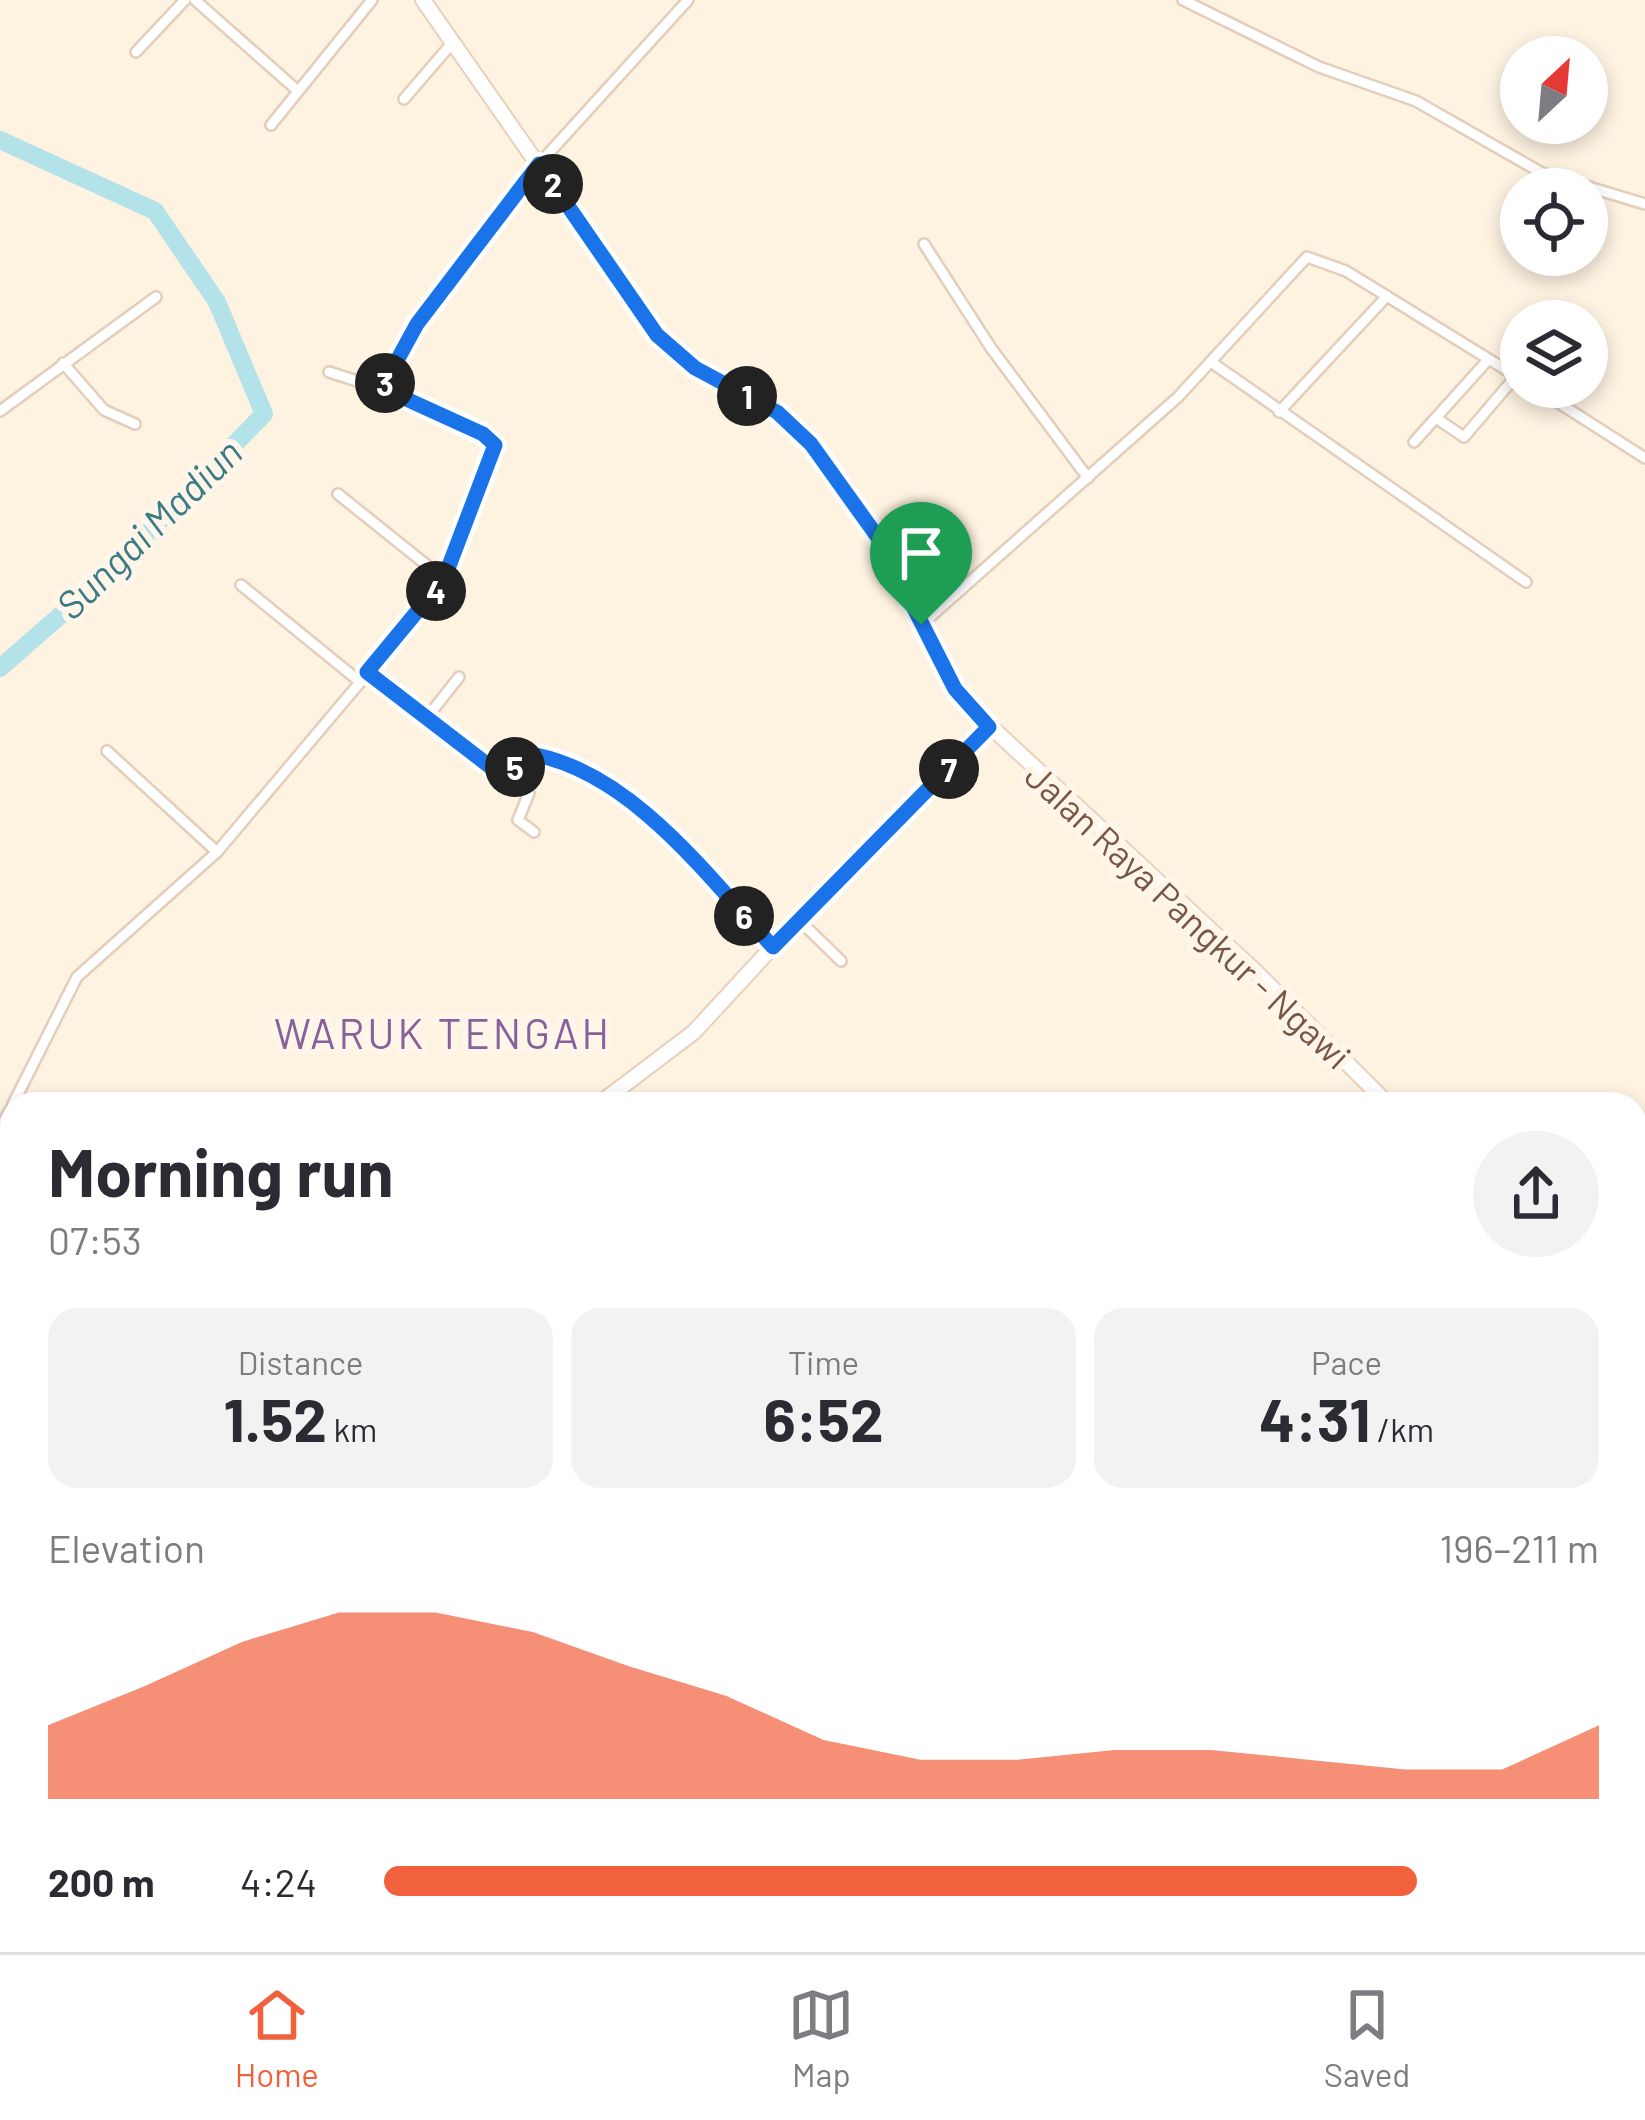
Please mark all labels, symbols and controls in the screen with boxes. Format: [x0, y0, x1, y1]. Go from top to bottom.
north arrow [1500, 36, 1608, 144]
map controls [1500, 36, 1608, 408]
pin: 2 [523, 154, 583, 214]
text: 2 [544, 164, 562, 204]
button: locate [1500, 168, 1608, 276]
button: layers [1500, 300, 1608, 408]
pin: 3 [355, 353, 415, 413]
text: 3 [376, 363, 394, 403]
pin: 1 [717, 366, 777, 426]
text: 1 [741, 376, 753, 416]
water label: Sungai Madiun [46, 428, 250, 628]
pin [870, 502, 972, 625]
icon: arrive [888, 520, 954, 586]
pin: 4 [406, 561, 466, 621]
text: 4 [426, 571, 446, 611]
pin: 5 [485, 737, 545, 797]
pin: 7 [919, 739, 979, 799]
text: 5 [506, 747, 524, 787]
text: 7 [941, 749, 957, 789]
street label: Jalan Raya Pangkur - Ngawi [1018, 753, 1360, 1077]
pin: 6 [714, 886, 774, 946]
text: 6 [735, 896, 753, 936]
district label: WARUK TENGAH [274, 1007, 612, 1057]
text: Morning run [48, 1131, 394, 1210]
button: share [1473, 1131, 1599, 1257]
text: 07:53 [48, 1216, 142, 1263]
text: Distance [238, 1342, 363, 1382]
text: Time [788, 1342, 859, 1382]
text: Pace [1311, 1342, 1382, 1382]
text: 1.52 [224, 1382, 327, 1454]
text: 6:52 [764, 1382, 884, 1454]
text: 4:31 [1259, 1382, 1370, 1454]
text: km [327, 1409, 377, 1449]
text: /km [1370, 1409, 1434, 1449]
text: Elevation [48, 1524, 205, 1571]
text: 196–211 m [1440, 1524, 1599, 1571]
text: 200 m [48, 1858, 155, 1905]
text: 4:24 [240, 1858, 317, 1905]
tab: Home [235, 1982, 319, 2094]
tab: Map [788, 1982, 854, 2094]
tab: Saved [1324, 1982, 1410, 2094]

